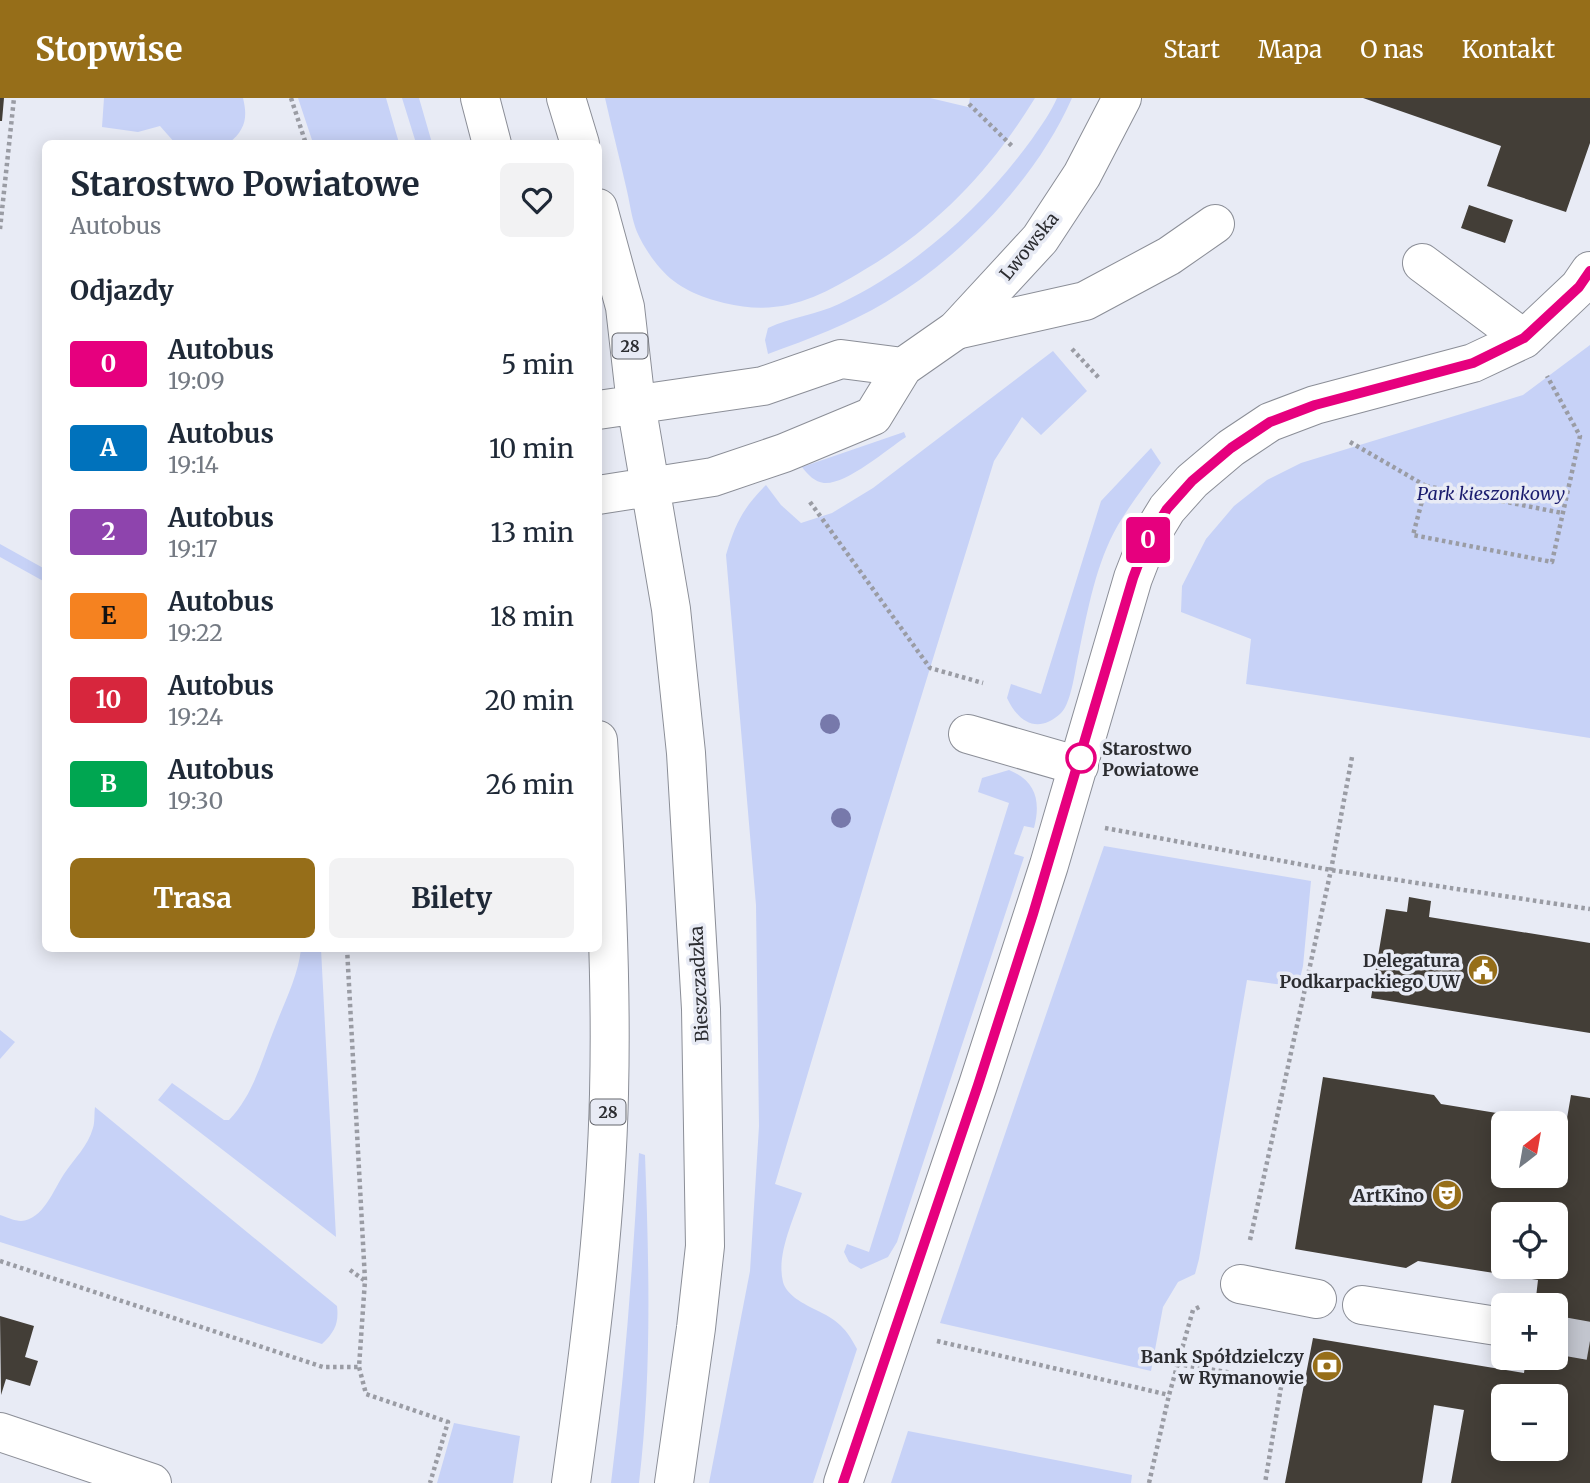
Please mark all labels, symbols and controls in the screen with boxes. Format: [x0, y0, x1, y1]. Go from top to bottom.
text: Stopwise [35, 29, 183, 70]
text: Start [1163, 34, 1220, 65]
text: Mapa [1258, 34, 1322, 65]
text: O nas [1360, 34, 1424, 65]
text: Kontakt [1462, 34, 1555, 65]
button: heart [500, 163, 574, 237]
text: Starostwo Powiatowe [70, 164, 420, 205]
street label: Lwowska [995, 207, 1064, 285]
text: Autobus [70, 211, 161, 240]
text: Odjazdy [70, 274, 174, 307]
text: Autobus [168, 333, 274, 366]
road number: 28 [612, 334, 648, 358]
text: 0 [101, 348, 116, 379]
text: 5 min [501, 348, 574, 381]
text: 19:09 [168, 366, 225, 395]
text: Autobus [168, 417, 274, 450]
text: A [100, 432, 117, 463]
text: 10 min [489, 432, 574, 465]
text: 19:14 [168, 450, 219, 479]
park label: Park kieszonkowy [1417, 482, 1565, 505]
text: Autobus [168, 501, 274, 534]
text: 2 [101, 516, 116, 547]
text: 13 min [490, 516, 574, 549]
line badge: 0 [1125, 517, 1171, 563]
text: 0 [1140, 524, 1156, 555]
text: 19:17 [168, 534, 218, 563]
text: Autobus [168, 585, 274, 618]
text: E [101, 600, 116, 631]
text: 18 min [490, 600, 574, 633]
text: 19:22 [168, 618, 223, 647]
text: Autobus [168, 669, 274, 702]
text: 10 [95, 684, 122, 715]
text: 20 min [485, 684, 574, 717]
text: 19:24 [168, 702, 223, 731]
place label: Starostwo Powiatowe [1102, 737, 1199, 781]
marker: Starostwo Powiatowe [1066, 743, 1096, 773]
text: Autobus [168, 753, 274, 786]
text: B [100, 768, 117, 799]
text: 26 min [486, 768, 574, 801]
text: 19:30 [168, 786, 223, 815]
button: Trasa [70, 858, 315, 938]
button: Bilety [329, 858, 574, 938]
street label: Bieszczadzka [684, 925, 714, 1043]
place label: Delegatura Podkarpackiego UW [1279, 949, 1461, 993]
public building icon: Delegatura Podkarpackiego UW [1466, 953, 1500, 987]
road number: 28 [590, 1100, 626, 1124]
north arrow [1491, 1111, 1568, 1188]
map controls [1491, 1111, 1568, 1461]
theatre icon: ArtKino [1430, 1178, 1464, 1212]
place label: ArtKino [1352, 1184, 1424, 1207]
button: locate [1491, 1202, 1568, 1279]
button: + [1491, 1293, 1568, 1370]
place label: Bank Spółdzielczy w Rymanowie [1141, 1345, 1304, 1389]
bank icon: Bank Spółdzielczy w Rymanowie [1310, 1349, 1344, 1383]
button: − [1491, 1384, 1568, 1461]

